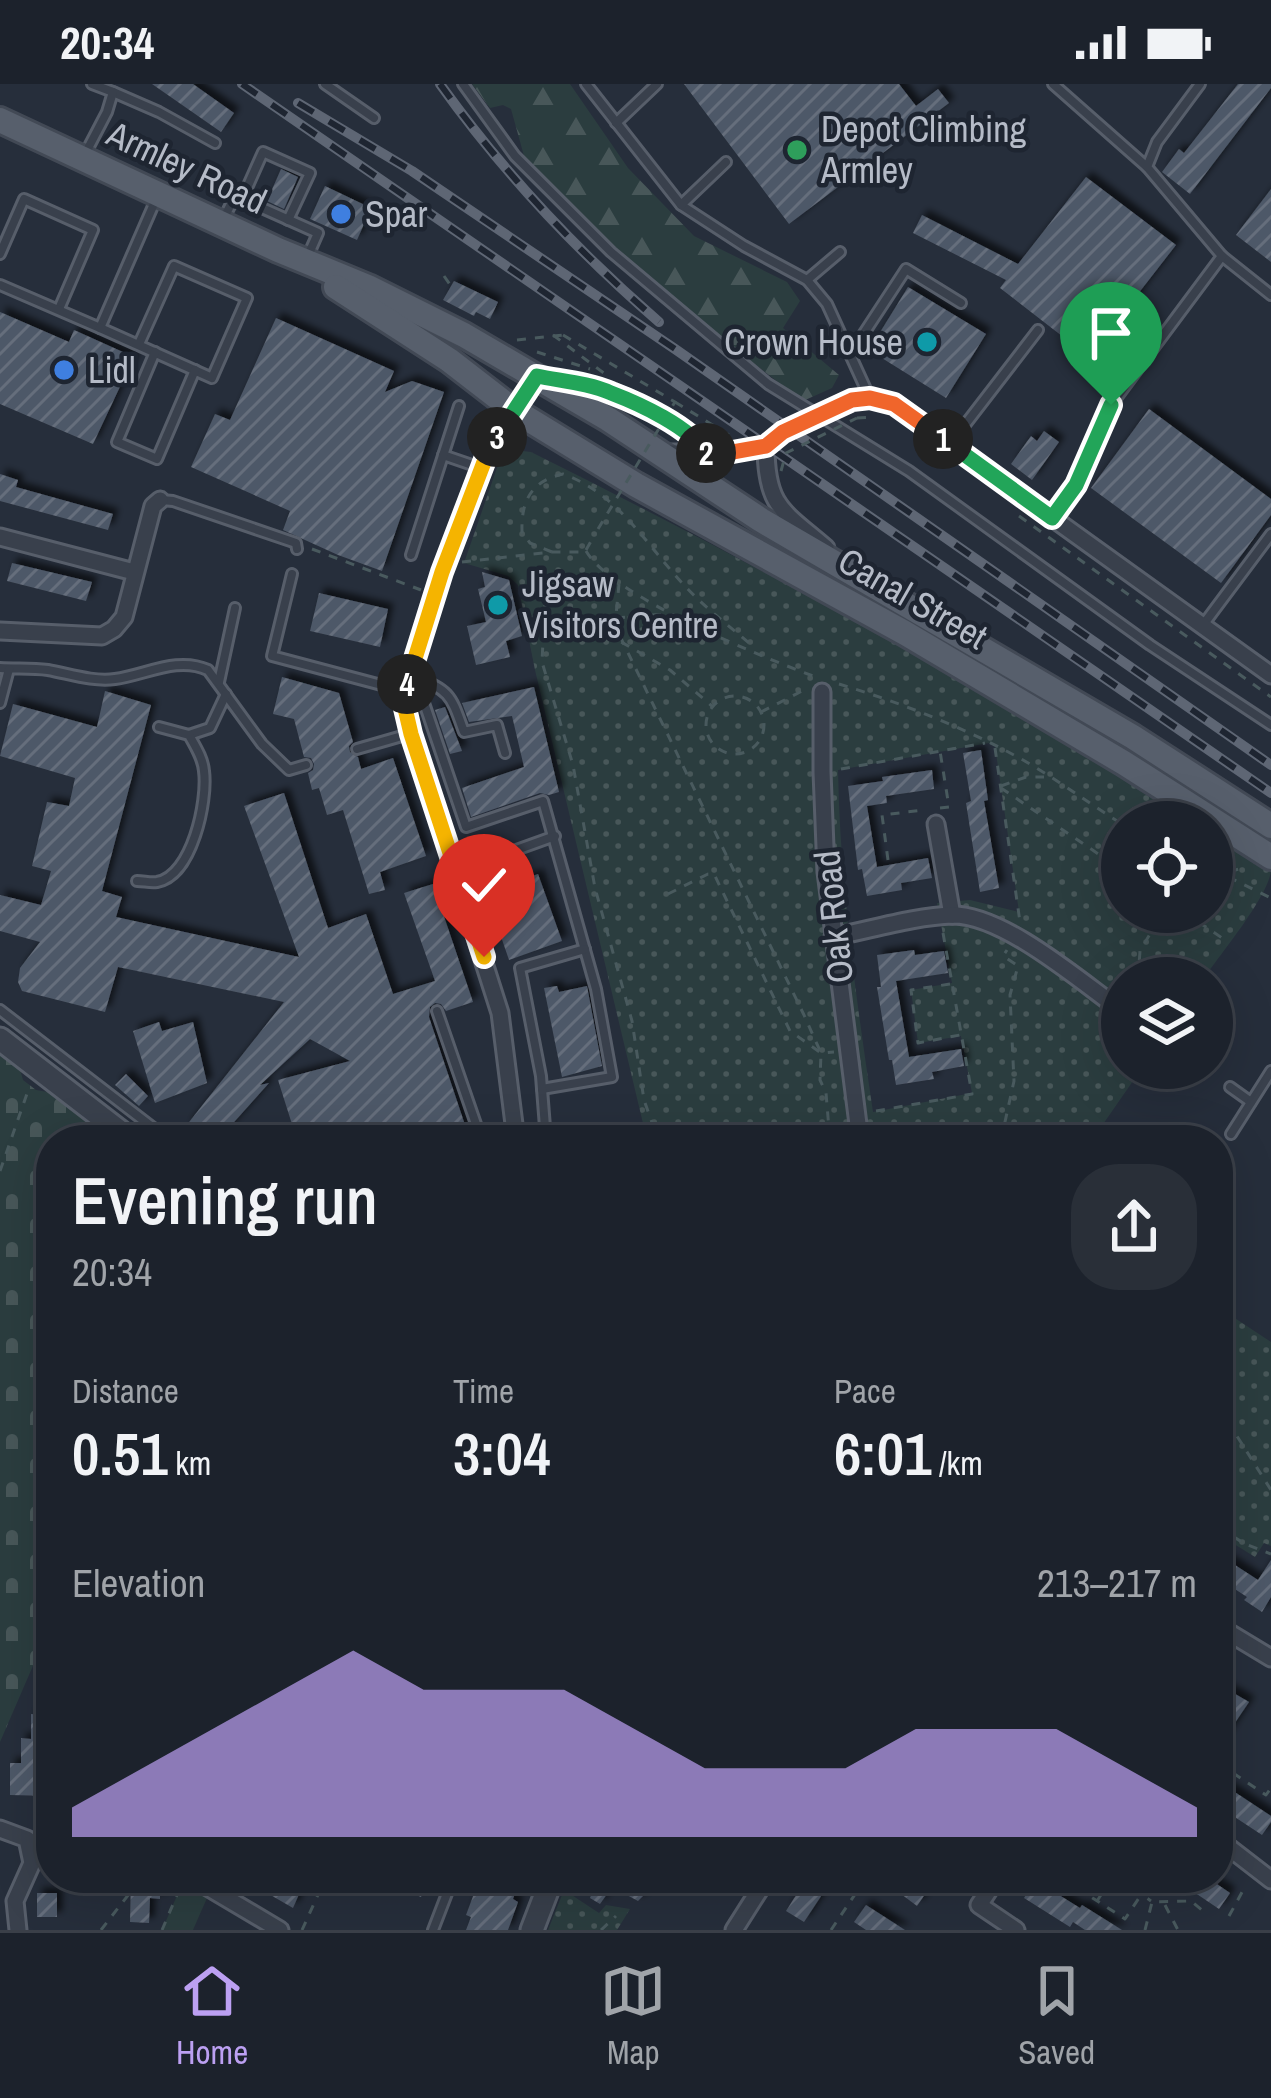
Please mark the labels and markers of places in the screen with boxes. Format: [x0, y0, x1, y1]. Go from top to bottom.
place label: Depot Climbing Armley [820, 105, 1027, 194]
marker: Depot Climbing Armley [784, 137, 810, 163]
place label: Spar [365, 190, 428, 238]
marker: Spar [328, 201, 354, 227]
pin [1060, 282, 1162, 405]
place label: Crown House [724, 318, 903, 366]
marker: Crown House [914, 329, 940, 355]
place label: Lidl [88, 346, 136, 394]
marker: Lidl [51, 357, 77, 383]
pin: 3 [467, 407, 527, 467]
pin: 1 [913, 409, 973, 469]
pin: 2 [676, 423, 736, 483]
place label: Jigsaw Visitors Centre [522, 560, 718, 649]
marker: Jigsaw Visitors Centre [485, 592, 511, 618]
pin: 4 [377, 654, 437, 714]
pin [433, 834, 535, 957]

